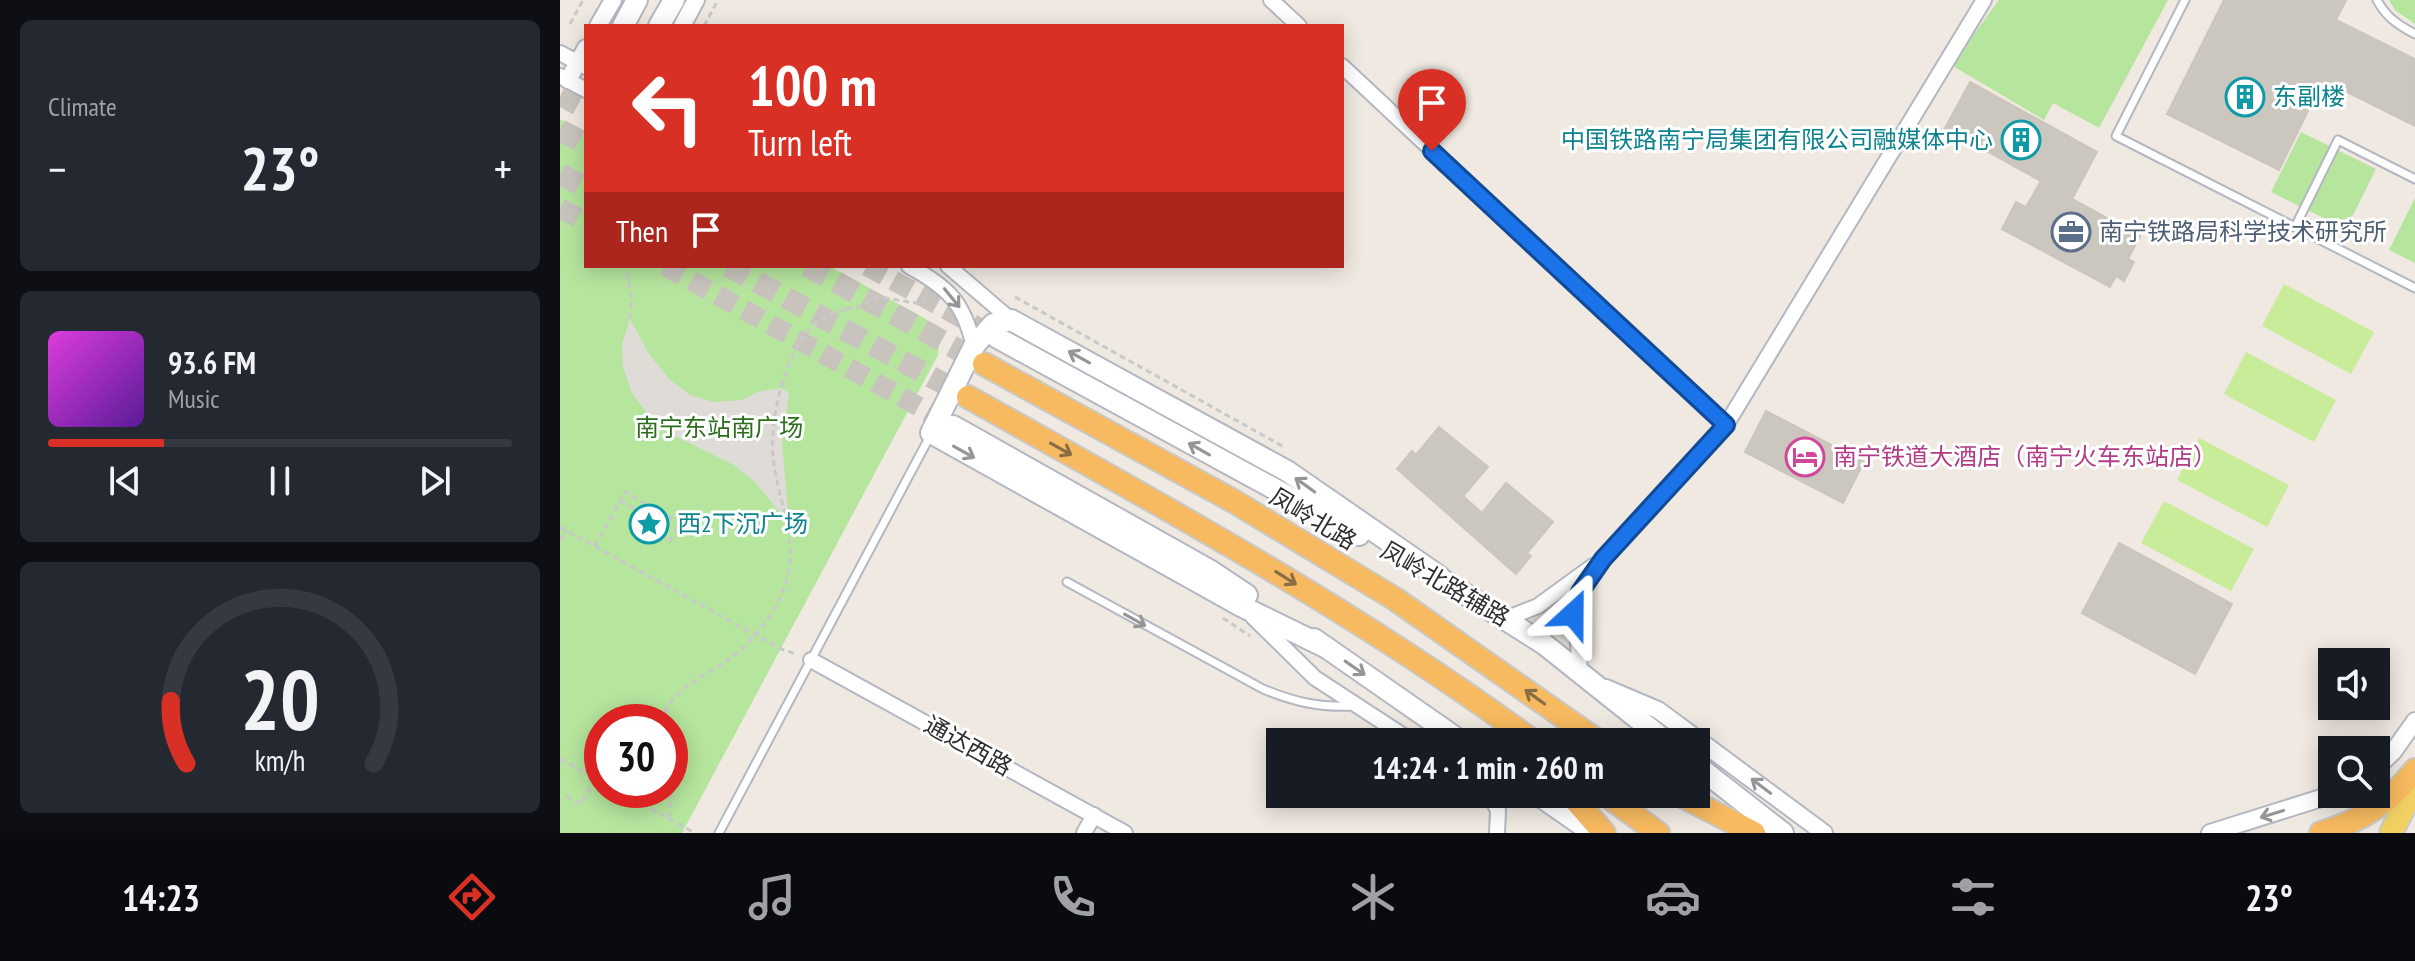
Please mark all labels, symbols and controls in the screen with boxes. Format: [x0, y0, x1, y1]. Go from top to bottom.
text: 100 m [748, 49, 877, 121]
icon: left [616, 56, 720, 160]
pin [1398, 69, 1466, 151]
building icon: 东副楼 [2224, 76, 2266, 118]
icon: arrive [1410, 81, 1454, 125]
place label: 东副楼 [2273, 81, 2345, 112]
text: Climate [48, 90, 117, 123]
text: Turn left [748, 119, 852, 166]
building icon: 中国铁路南宁局集团有限公司融媒体中心 [2000, 119, 2042, 161]
place label: 中国铁路南宁局集团有限公司融媒体中心 [1561, 124, 1993, 155]
text: 23° [240, 129, 320, 207]
text: − [48, 140, 66, 197]
text: + [494, 140, 512, 197]
icon: arrive [684, 208, 728, 252]
text: Then [616, 211, 668, 250]
office icon: 南宁铁路局科学技术研究所 [2050, 211, 2092, 253]
place label: 南宁铁路局科学技术研究所 [2099, 216, 2387, 247]
one-way arrow [943, 287, 960, 308]
text: 93.6 FM [168, 343, 256, 382]
one-way arrow [1068, 349, 1091, 365]
text: Music [168, 382, 220, 415]
park label: 南宁东站南广场 [635, 412, 803, 443]
hotel icon: 南宁铁道大酒店（南宁火车东站店） [1784, 436, 1826, 478]
one-way arrow [1049, 441, 1072, 457]
one-way arrow [1188, 441, 1211, 457]
place label: 南宁铁道大酒店（南宁火车东站店） [1833, 441, 2217, 472]
one-way arrow [952, 444, 975, 460]
icon: previous [103, 459, 147, 503]
icon: pause [258, 459, 302, 503]
icon: next [413, 459, 457, 503]
one-way arrow [1295, 477, 1317, 493]
street label: 凤岭北路 [1264, 481, 1362, 557]
place icon: 西2下沉广场 [628, 503, 670, 545]
place label: 西2下沉广场 [677, 508, 808, 539]
street label: 凤岭北路辅路 [1375, 534, 1515, 633]
one-way arrow [1274, 571, 1297, 587]
position arrow [1531, 572, 1615, 656]
one-way arrow [1123, 612, 1147, 628]
text: 20 [240, 644, 320, 752]
map controls [2318, 648, 2390, 808]
button: sound [2318, 648, 2390, 720]
one-way arrow [1344, 660, 1366, 676]
one-way arrow [1525, 688, 1547, 705]
speed limit sign: 30 [584, 704, 688, 808]
street label: 通达西路 [919, 709, 1018, 782]
button: search [2318, 736, 2390, 808]
text: km/h [255, 742, 305, 779]
text: 14:24 · 1 min · 260 m [1372, 748, 1604, 787]
one-way arrow [1751, 778, 1772, 795]
one-way arrow [2260, 807, 2285, 822]
icon: directions [444, 869, 500, 925]
icon: music [744, 869, 800, 925]
icon: phone [1045, 869, 1101, 925]
icon: climate [1345, 869, 1401, 925]
icon: car [1645, 869, 1701, 925]
icon: filters [1945, 869, 2001, 925]
text: 14:23 [122, 874, 200, 921]
text: 23° [2245, 874, 2293, 921]

